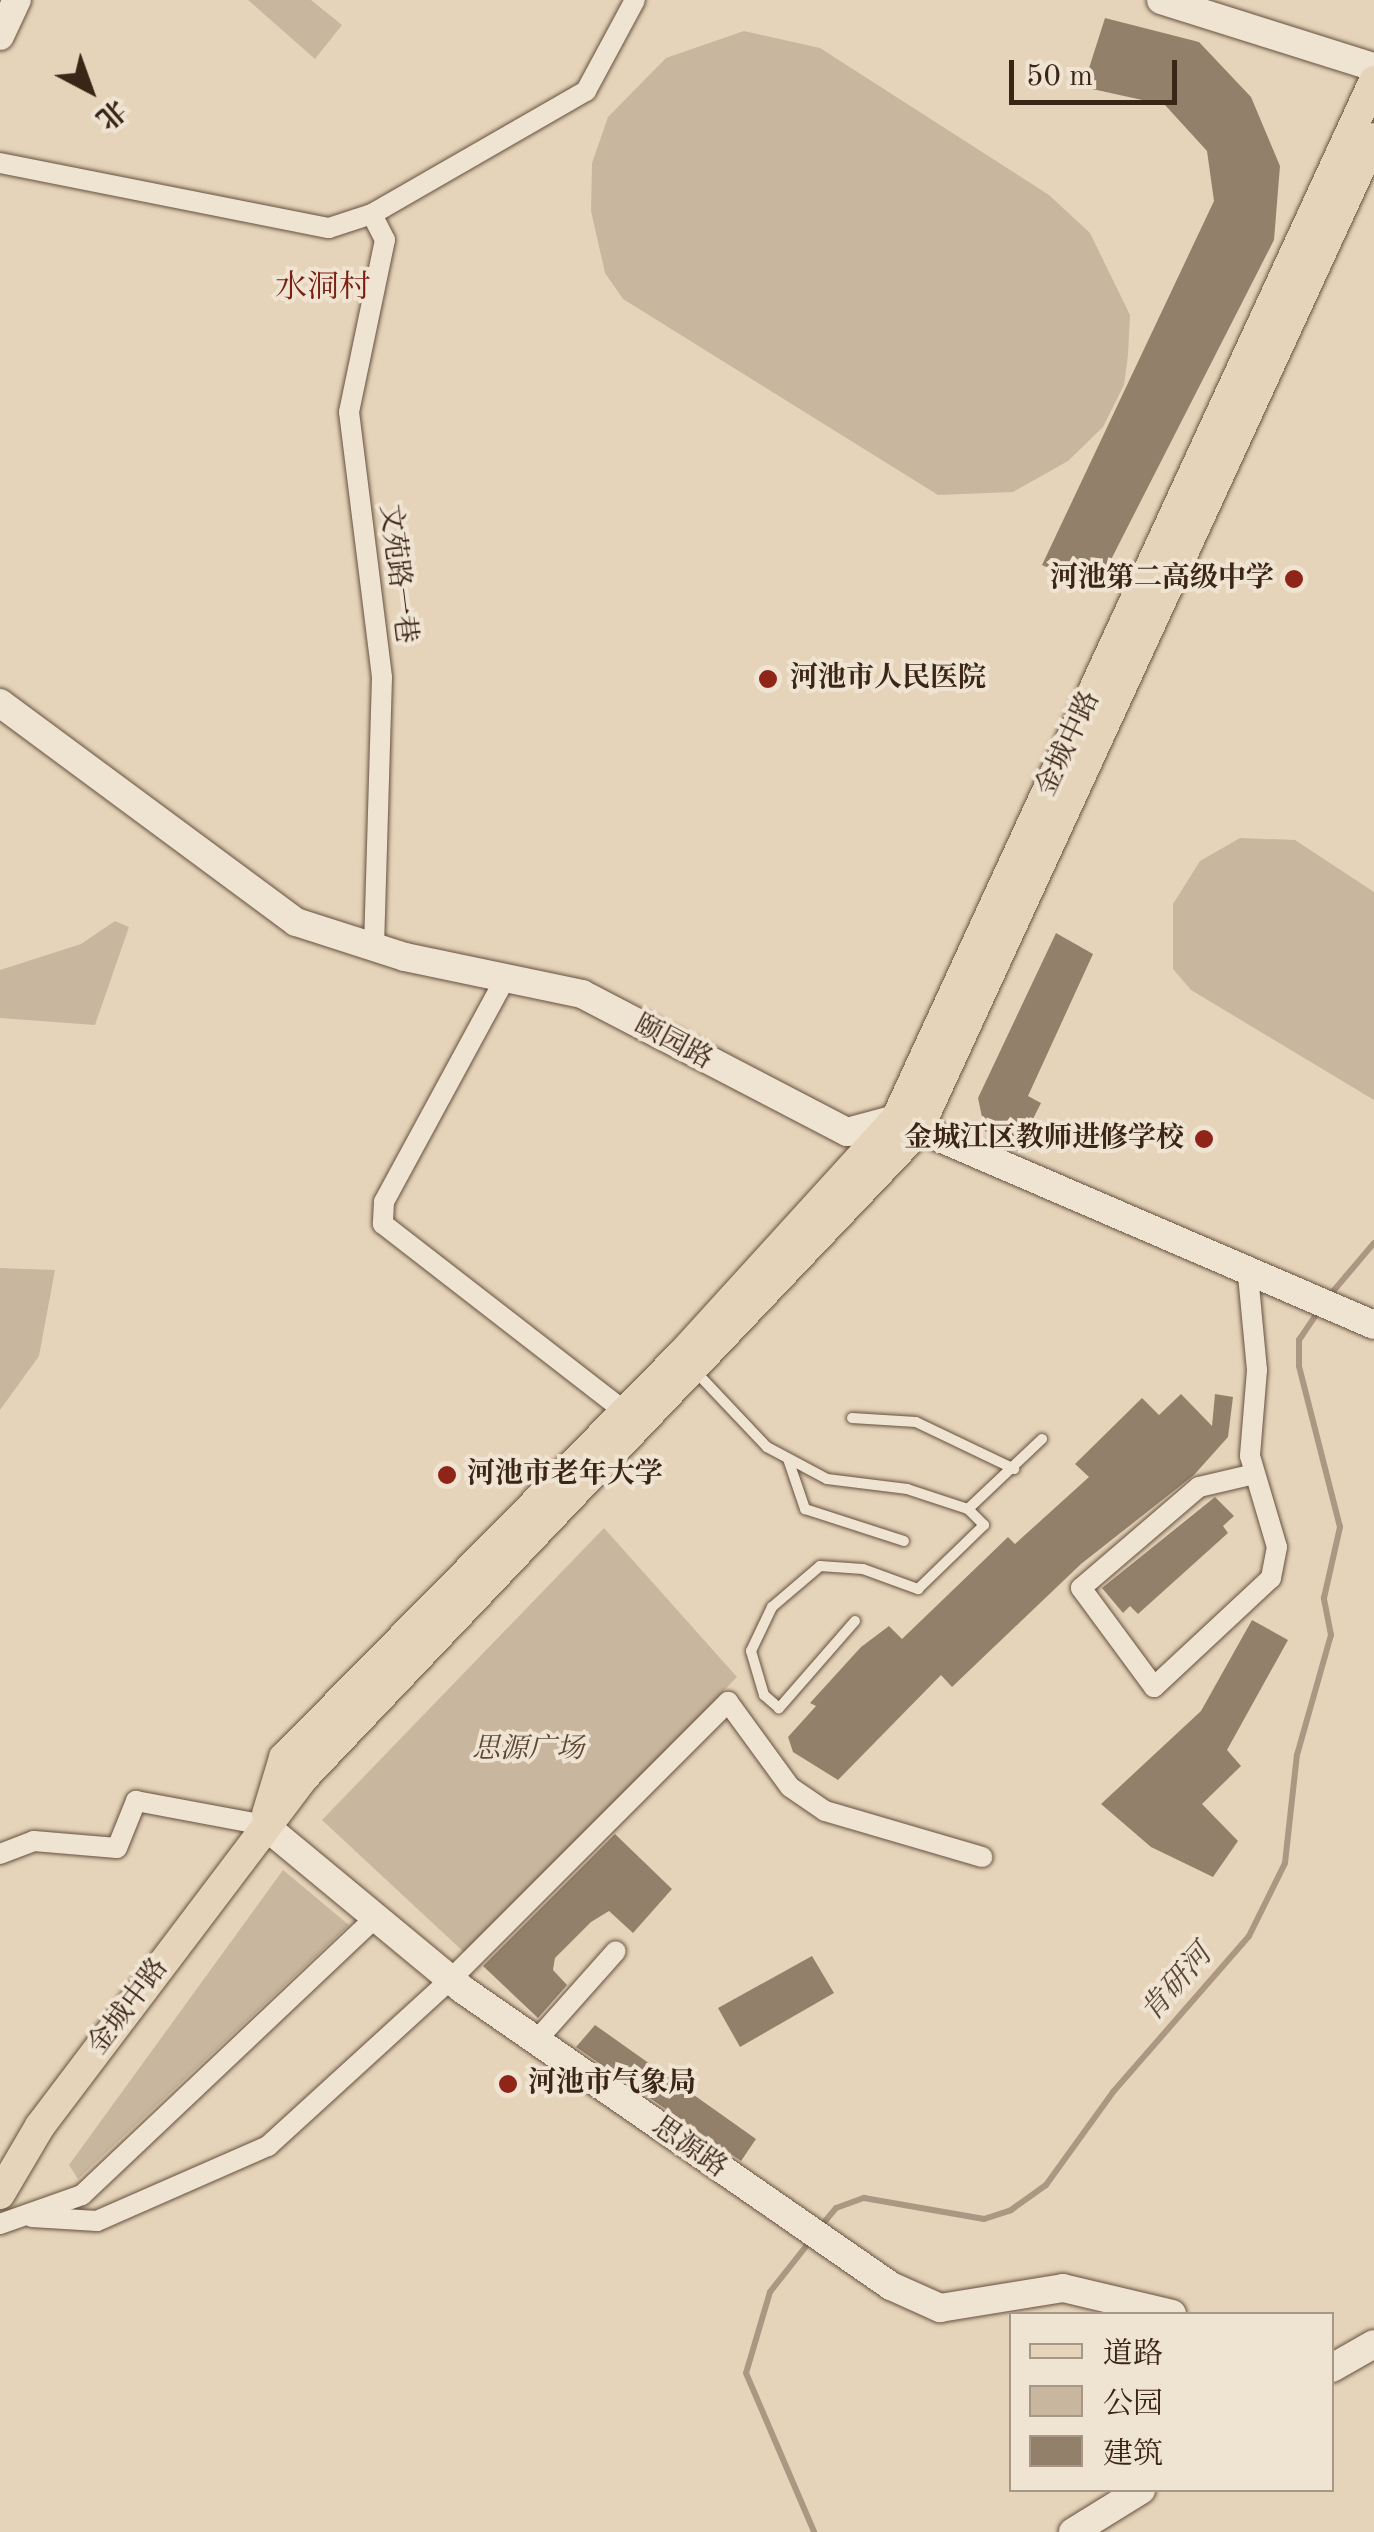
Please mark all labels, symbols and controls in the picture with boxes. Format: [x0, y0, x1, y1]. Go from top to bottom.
north arrow [40, 40, 140, 140]
scale bar [1014, 40, 1182, 102]
text: 50 m [1026, 62, 1093, 92]
text: 北 [90, 93, 129, 132]
district label: 水洞村 [275, 270, 371, 308]
street label: 文苑路一巷 [372, 502, 422, 646]
place label: 河池第二高级中学 [1050, 562, 1274, 596]
marker: 河池第二高级中学 [1283, 568, 1305, 590]
place label: 河池市人民医院 [790, 662, 986, 696]
marker: 河池市人民医院 [755, 666, 781, 692]
street label: 金城中路 [1030, 686, 1108, 802]
street label: 颐园路 [628, 1008, 718, 1078]
place label: 金城江区教师进修学校 [904, 1122, 1184, 1156]
marker: 金城江区教师进修学校 [1193, 1128, 1215, 1150]
place label: 河池市老年大学 [467, 1458, 663, 1492]
marker: 河池市老年大学 [436, 1464, 458, 1486]
park label: 思源广场 [472, 1733, 584, 1767]
water label: 肯研河 [1134, 1938, 1220, 2030]
street label: 金城中路 [82, 1952, 176, 2062]
place label: 河池市气象局 [528, 2067, 696, 2101]
marker: 河池市气象局 [497, 2073, 519, 2095]
street label: 思源路 [645, 2110, 733, 2186]
legend [1009, 2312, 1334, 2492]
text: 道路 [1103, 2340, 1163, 2370]
text: 公园 [1103, 2390, 1163, 2420]
text: 建筑 [1103, 2440, 1163, 2470]

